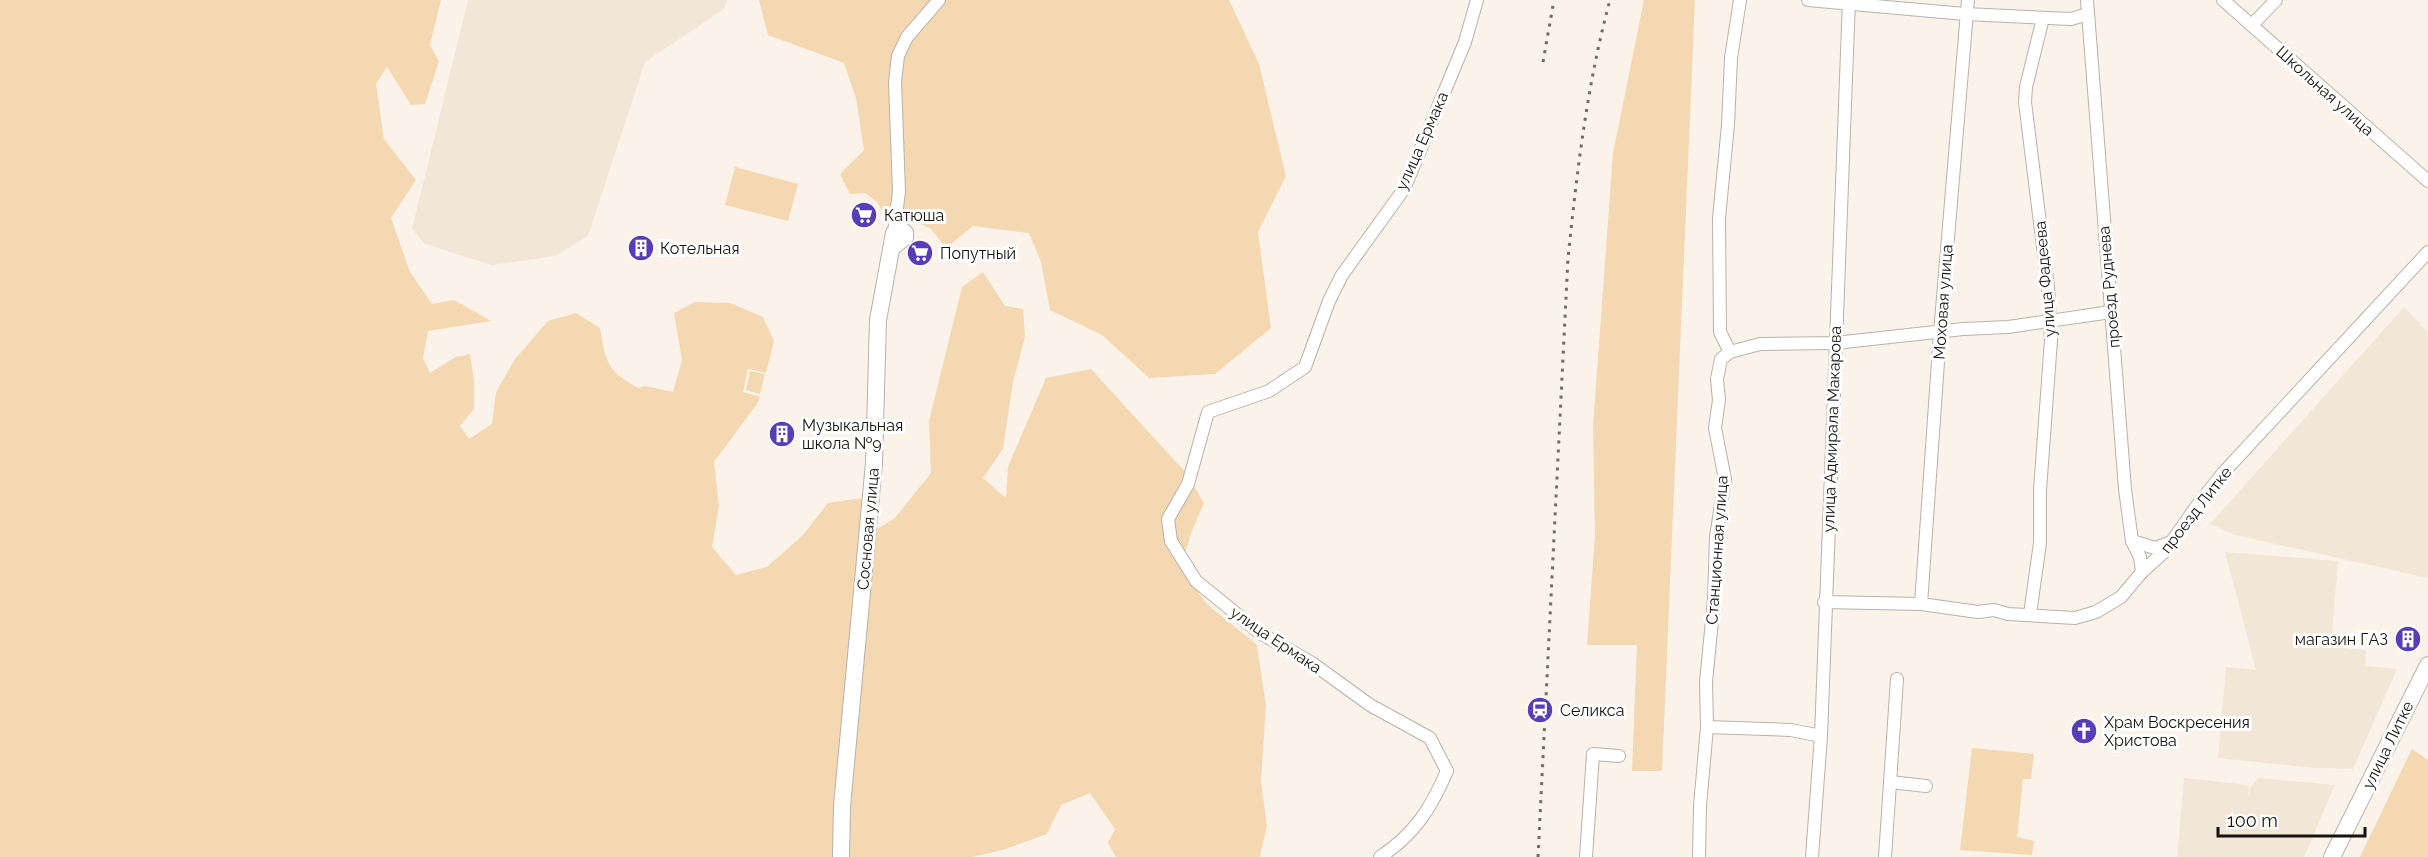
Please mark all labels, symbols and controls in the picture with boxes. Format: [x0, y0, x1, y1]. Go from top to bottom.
street label: Школьная улица [2272, 42, 2378, 140]
street label: улица Ермака [1392, 89, 1452, 193]
supermarket icon: Катюша [849, 200, 879, 230]
place label: Катюша [884, 206, 944, 225]
street label: улица Фадеева [2030, 220, 2060, 338]
street label: проезд Руднева [2094, 225, 2124, 349]
building icon: Котельная [626, 233, 656, 263]
supermarket icon: Попутный [905, 238, 935, 268]
place label: Котельная [660, 239, 739, 258]
place label: Попутный [940, 244, 1016, 263]
street label: Моховая улица [1929, 244, 1957, 360]
street label: улица Адмирала Макарова [1819, 325, 1845, 533]
place label: Музыкальная школа №9 [802, 416, 903, 453]
building icon: Музыкальная школа №9 [767, 419, 797, 449]
street label: проезд Литке [2156, 463, 2236, 557]
street label: Сосновая улица [853, 467, 883, 591]
street label: Станционная улица [1702, 475, 1732, 625]
street label: улица Ермака [1227, 603, 1325, 677]
building icon: магазин ГАЗ [2393, 624, 2423, 654]
place label: магазин ГАЗ [2295, 630, 2388, 649]
station icon: Селикса [1525, 695, 1555, 725]
street label: улица Литке [2359, 698, 2417, 792]
place label: Селикса [1560, 701, 1624, 720]
place label: Храм Воскресения Христова [2104, 713, 2250, 750]
church icon: Храм Воскресения Христова [2069, 716, 2099, 746]
scale bar [2218, 800, 2365, 838]
text: 100 m [2227, 810, 2278, 831]

